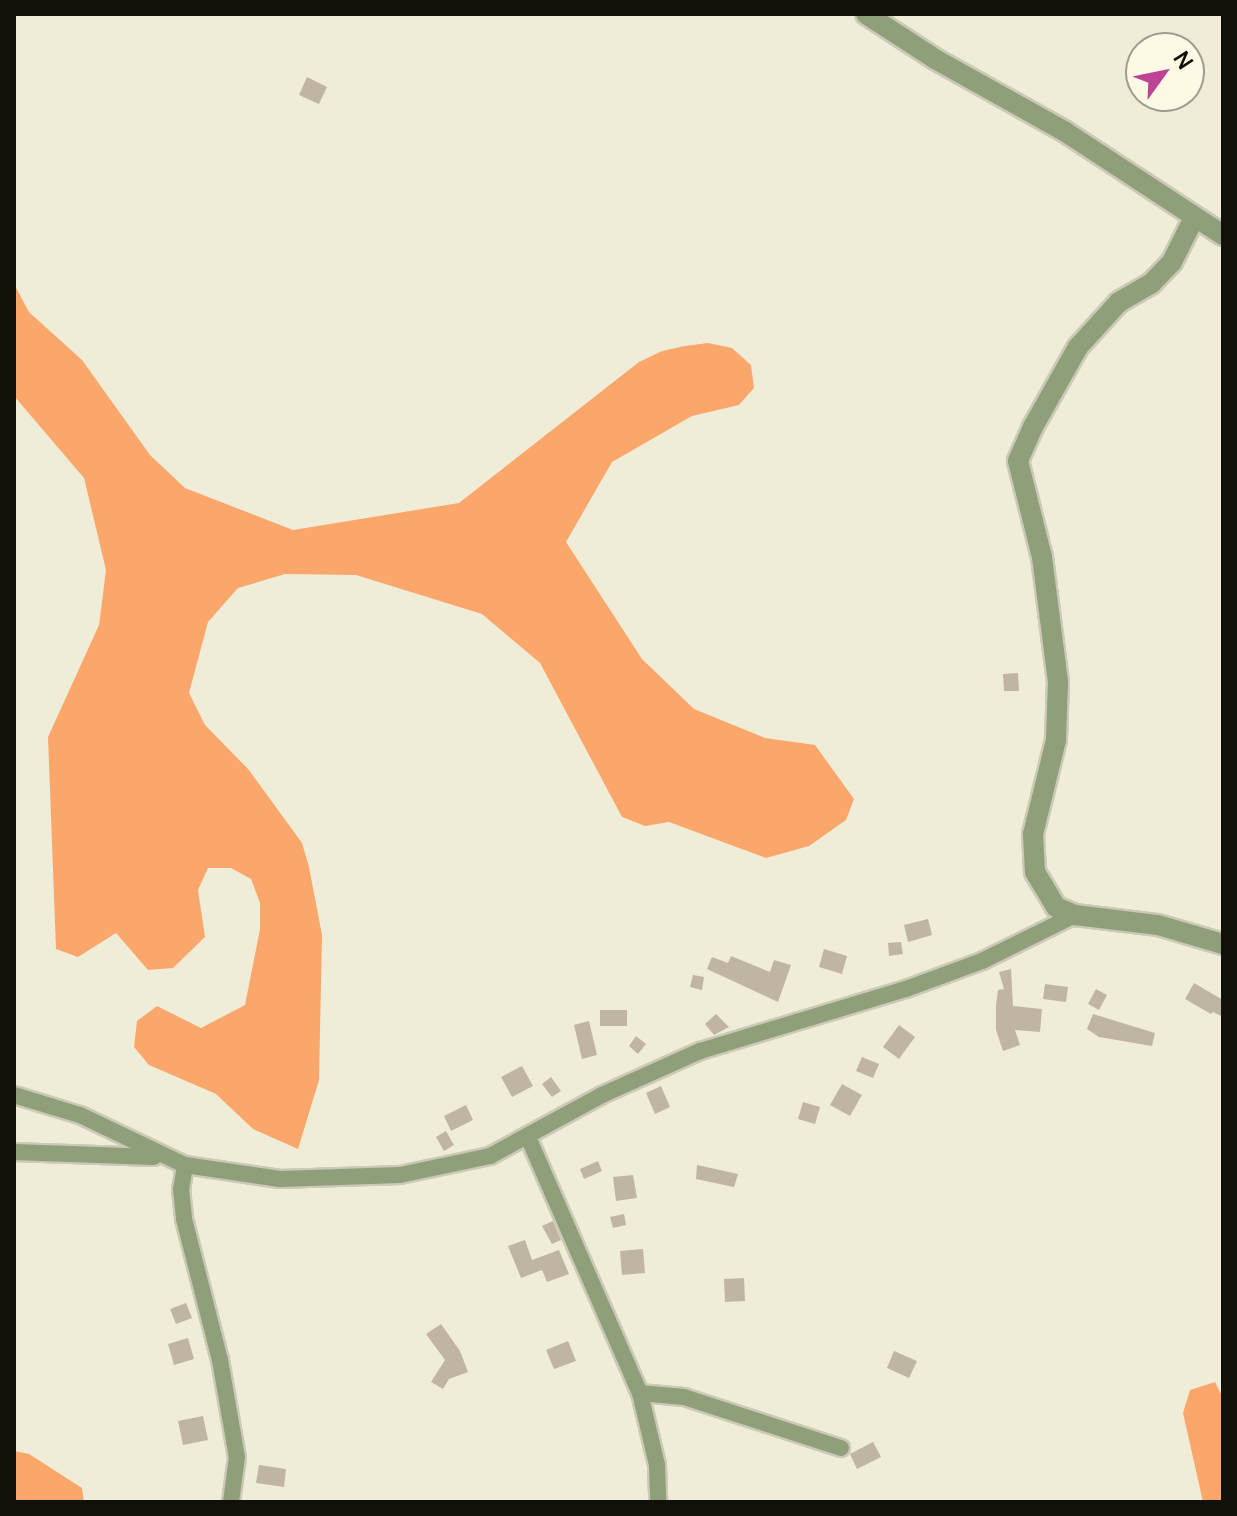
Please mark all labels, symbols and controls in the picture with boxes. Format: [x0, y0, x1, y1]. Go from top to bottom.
north arrow [1125, 32, 1205, 112]
text: N [1167, 45, 1200, 75]

